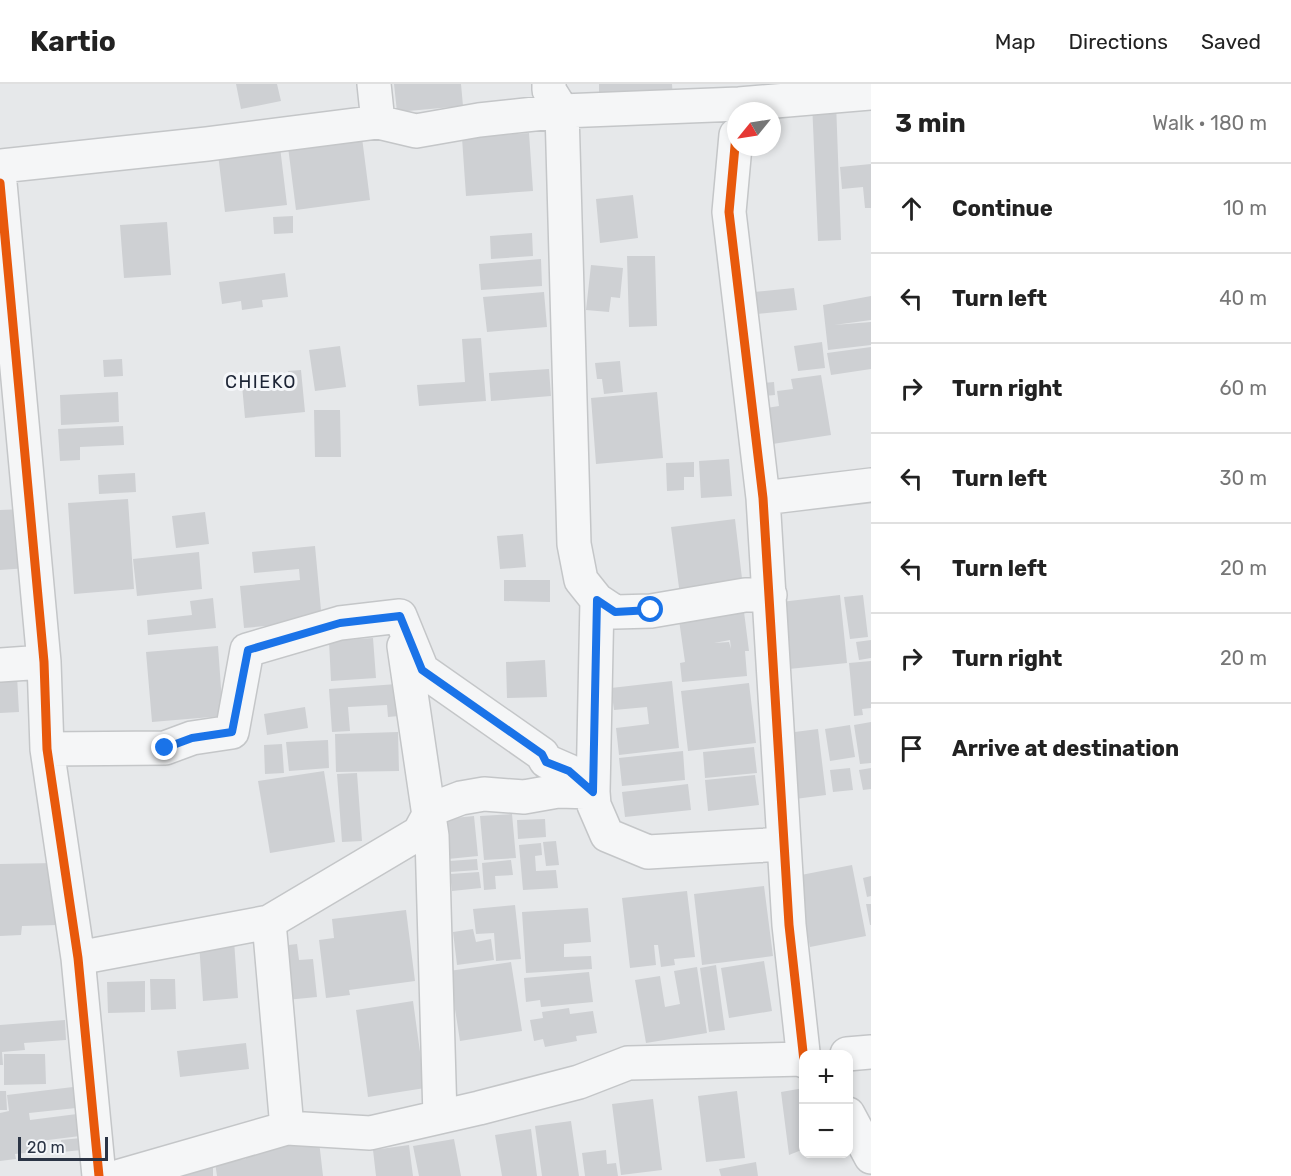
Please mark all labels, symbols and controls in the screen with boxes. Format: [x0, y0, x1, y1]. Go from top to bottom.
text: Kartio [30, 25, 116, 58]
text: Map [995, 29, 1036, 54]
text: Directions [1069, 29, 1168, 54]
text: Saved [1201, 29, 1261, 54]
north arrow [727, 102, 781, 156]
text: 3 min [895, 108, 966, 139]
text: Walk · 180 m [1152, 111, 1267, 135]
icon: ahead [895, 192, 928, 225]
text: Continue [952, 195, 1053, 222]
text: 10 m [1223, 196, 1267, 220]
icon: left [895, 282, 928, 315]
text: Turn left [952, 285, 1047, 312]
text: 40 m [1219, 286, 1267, 310]
district label: CHIEKO [225, 371, 297, 393]
icon: right [895, 372, 928, 405]
text: Turn right [952, 375, 1062, 402]
text: 60 m [1220, 376, 1267, 400]
icon: left [895, 462, 928, 495]
text: Turn left [952, 465, 1047, 492]
text: 30 m [1220, 466, 1267, 490]
icon: left [895, 552, 928, 585]
text: Turn left [952, 555, 1047, 582]
text: 20 m [1220, 556, 1267, 580]
route start [637, 596, 663, 622]
icon: right [895, 642, 928, 675]
text: Turn right [952, 645, 1062, 672]
text: 20 m [1220, 646, 1267, 670]
icon: arrive [895, 732, 928, 765]
route end [151, 734, 177, 760]
text: Arrive at destination [952, 735, 1179, 762]
map controls [799, 1050, 853, 1158]
button: + [799, 1050, 853, 1104]
button: − [799, 1104, 853, 1158]
scale bar [18, 1134, 108, 1162]
text: 20 m [27, 1138, 65, 1157]

